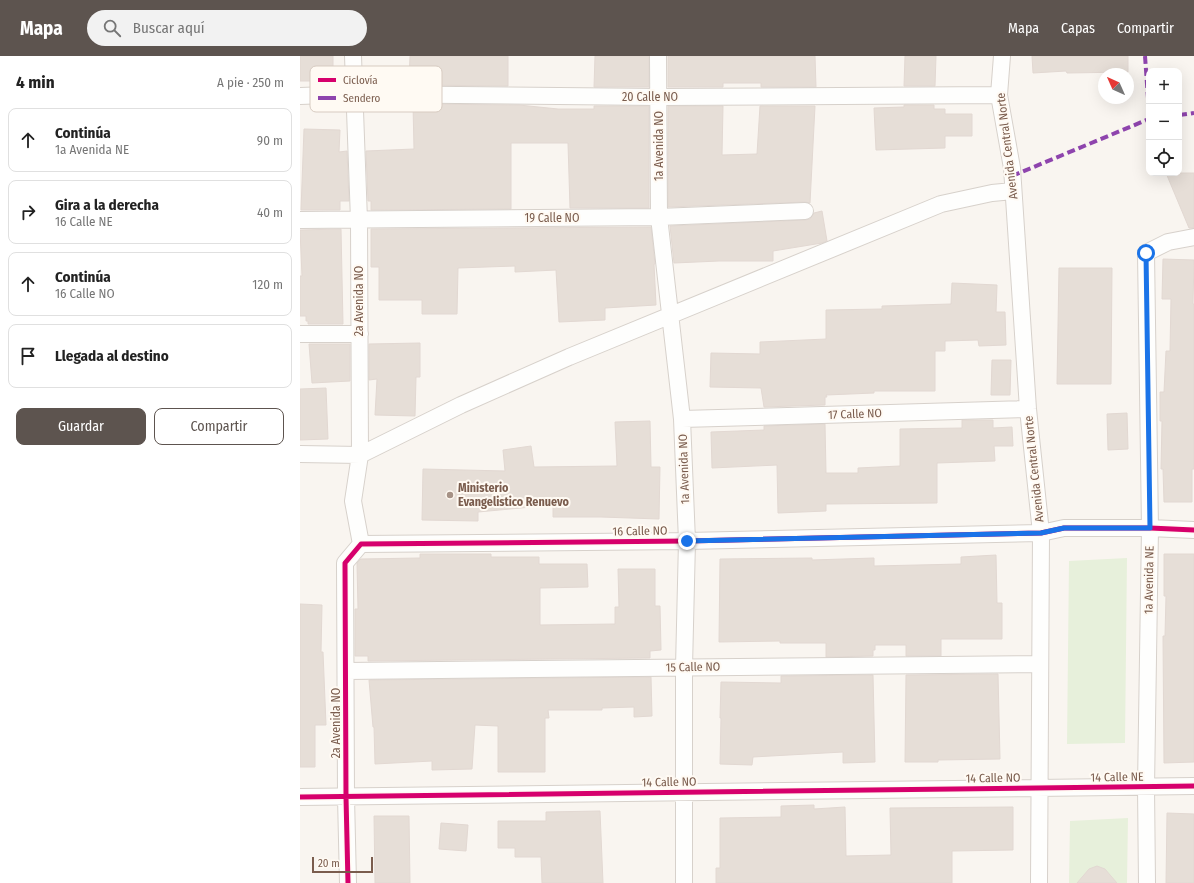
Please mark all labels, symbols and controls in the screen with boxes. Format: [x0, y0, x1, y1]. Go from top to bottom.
search box [87, 10, 367, 46]
text: Mapa [20, 17, 63, 40]
icon: search [101, 17, 123, 39]
text: Buscar aquí [133, 19, 205, 37]
text: Mapa [1008, 20, 1039, 37]
text: Capas [1061, 20, 1095, 37]
text: Compartir [1117, 20, 1174, 37]
legend [310, 66, 442, 112]
north arrow [1098, 68, 1134, 104]
map controls [1146, 68, 1182, 176]
button: + [1146, 68, 1182, 104]
text: 4 min [16, 72, 55, 93]
text: Ciclovía [343, 74, 378, 87]
text: A pie · 250 m [217, 75, 284, 90]
street label: 20 Calle NO [622, 90, 678, 104]
text: Sendero [343, 92, 381, 105]
street label: Avenida Central Norte [994, 92, 1020, 200]
button: − [1146, 104, 1182, 140]
street label: 1a Avenida NO [652, 111, 666, 181]
text: Continúa [55, 124, 111, 142]
icon: ahead [17, 129, 39, 151]
text: 90 m [257, 133, 283, 148]
button: locate [1146, 140, 1182, 176]
text: 1a Avenida NE [55, 142, 129, 157]
text: Gira a la derecha [55, 196, 159, 214]
icon: right [17, 201, 39, 223]
text: 40 m [257, 205, 283, 220]
street label: 19 Calle NO [525, 211, 579, 225]
text: 16 Calle NE [55, 214, 113, 229]
route start [1137, 244, 1155, 262]
street label: 2a Avenida NO [352, 266, 366, 336]
text: Continúa [55, 268, 111, 286]
icon: ahead [17, 273, 39, 295]
text: 120 m [252, 277, 283, 292]
text: 16 Calle NO [55, 286, 115, 301]
icon: arrive [17, 345, 39, 367]
text: Llegada al destino [55, 347, 169, 365]
street label: 17 Calle NO [828, 406, 882, 422]
button: Guardar [16, 408, 146, 445]
button: Compartir [154, 408, 284, 445]
street label: Avenida Central Norte [1021, 415, 1047, 523]
street label: 1a Avenida NO [676, 434, 692, 504]
place label: Ministerio Evangelistico Renuevo [458, 481, 569, 509]
marker: Ministerio Evangelistico Renuevo [445, 490, 455, 500]
street label: 16 Calle NO [612, 524, 668, 538]
route end [678, 532, 696, 550]
street label: 1a Avenida NE [1141, 545, 1157, 614]
street label: 15 Calle NO [666, 660, 720, 674]
street label: 2a Avenida NO [329, 688, 343, 758]
street label: 14 Calle NE [1090, 770, 1144, 784]
street label: 14 Calle NO [965, 771, 1021, 785]
street label: 14 Calle NO [641, 775, 697, 789]
scale bar [312, 855, 373, 874]
text: 20 m [318, 857, 340, 870]

